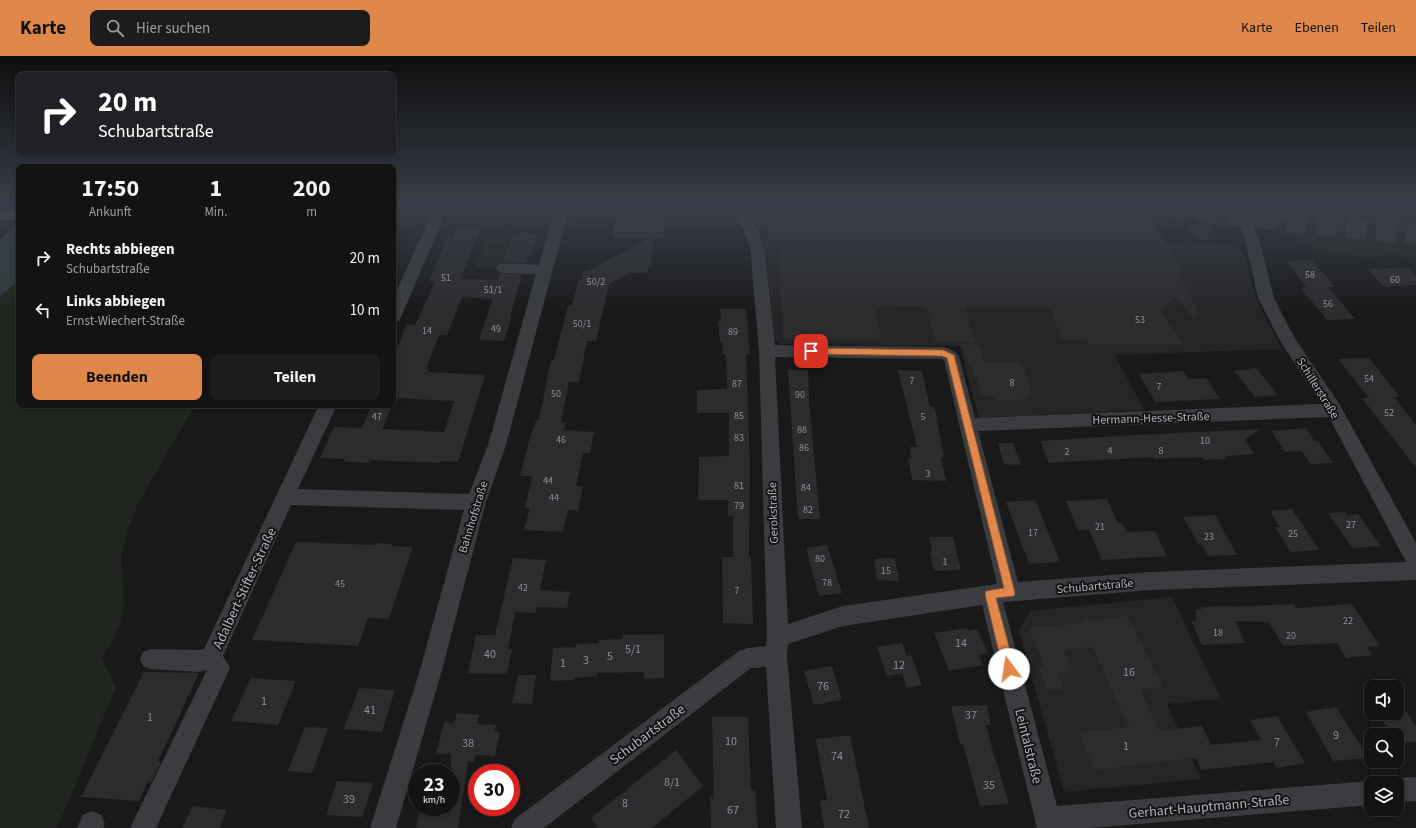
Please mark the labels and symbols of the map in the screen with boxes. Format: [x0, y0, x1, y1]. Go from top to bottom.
house number: 58 [1305, 268, 1315, 282]
house number: 51 [441, 271, 451, 285]
house number: 60 [1390, 273, 1400, 287]
house number: 50/2 [587, 275, 605, 289]
house number: 51/1 [484, 283, 502, 297]
house number: 56 [1323, 297, 1333, 311]
house number: 53 [1135, 313, 1145, 327]
house number: 50/1 [573, 317, 591, 331]
house number: 49 [491, 322, 501, 336]
house number: 14 [422, 324, 432, 338]
house number: 89 [728, 325, 738, 339]
pin [794, 334, 828, 368]
street label: Schillerstraße [1292, 354, 1343, 422]
house number: 54 [1364, 372, 1374, 386]
house number: 7 [910, 374, 915, 388]
house number: 8 [1010, 376, 1015, 390]
house number: 87 [732, 377, 742, 391]
house number: 7 [1157, 380, 1162, 394]
house number: 50 [551, 387, 561, 401]
house number: 90 [795, 388, 805, 402]
house number: 52 [1384, 406, 1394, 420]
street label: Hermann-Hesse-Straße [1092, 408, 1210, 429]
house number: 85 [734, 409, 744, 423]
house number: 47 [372, 410, 382, 424]
house number: 5 [921, 410, 926, 424]
house number: 88 [797, 423, 807, 437]
house number: 83 [734, 431, 744, 445]
house number: 46 [556, 433, 566, 447]
house number: 10 [1200, 434, 1210, 448]
house number: 86 [799, 441, 809, 455]
house number: 4 [1108, 444, 1113, 458]
house number: 8 [1159, 444, 1164, 458]
house number: 2 [1065, 445, 1070, 459]
house number: 3 [926, 467, 931, 481]
house number: 44 [543, 474, 553, 488]
street label: Bahnhofstraße [454, 479, 492, 555]
house number: 81 [734, 479, 744, 493]
house number: 84 [801, 481, 811, 495]
street label: Gerokstraße [764, 482, 783, 544]
house number: 44 [549, 491, 559, 505]
house number: 79 [734, 499, 744, 513]
house number: 82 [803, 503, 813, 517]
house number: 27 [1346, 518, 1356, 532]
house number: 21 [1095, 520, 1105, 534]
street label: Adalbert-Stifter-Straße [208, 525, 282, 652]
house number: 17 [1028, 526, 1038, 540]
house number: 25 [1288, 527, 1298, 541]
house number: 23 [1204, 530, 1214, 544]
house number: 80 [815, 552, 825, 566]
house number: 1 [943, 555, 948, 569]
house number: 15 [881, 564, 891, 578]
street label: Schubartstraße [1056, 575, 1134, 598]
house number: 78 [822, 576, 832, 590]
house number: 45 [335, 577, 345, 591]
house number: 42 [518, 581, 528, 595]
house number: 7 [735, 584, 740, 598]
house number: 22 [1343, 614, 1353, 628]
house number: 18 [1213, 626, 1223, 640]
house number: 20 [1286, 629, 1296, 643]
house number: 14 [955, 635, 967, 652]
house number: 5/1 [625, 641, 641, 658]
house number: 40 [484, 646, 496, 663]
house number: 5 [607, 648, 613, 665]
position arrow [988, 648, 1030, 690]
house number: 3 [583, 652, 589, 669]
house number: 1 [560, 655, 566, 672]
house number: 12 [893, 657, 905, 674]
house number: 16 [1123, 664, 1135, 681]
house number: 76 [817, 678, 829, 695]
house number: 1 [261, 693, 267, 710]
street label: Schubartstraße [606, 700, 690, 770]
house number: 41 [364, 702, 376, 719]
house number: 37 [965, 707, 977, 724]
street label: Leintalstraße [1009, 707, 1047, 786]
house number: 1 [147, 709, 153, 726]
house number: 9 [1333, 727, 1339, 744]
house number: 10 [725, 733, 737, 750]
house number: 7 [1274, 734, 1280, 751]
house number: 38 [462, 735, 474, 752]
house number: 1 [1123, 738, 1129, 755]
house number: 74 [831, 748, 843, 765]
speed limit sign: 30 [468, 764, 520, 816]
house number: 8/1 [664, 774, 680, 791]
house number: 35 [983, 777, 995, 794]
street label: Gerhart-Hauptmann-Straße [1128, 790, 1290, 824]
house number: 39 [343, 791, 355, 808]
house number: 8 [622, 795, 628, 812]
house number: 67 [727, 802, 739, 819]
house number: 72 [838, 806, 850, 823]

